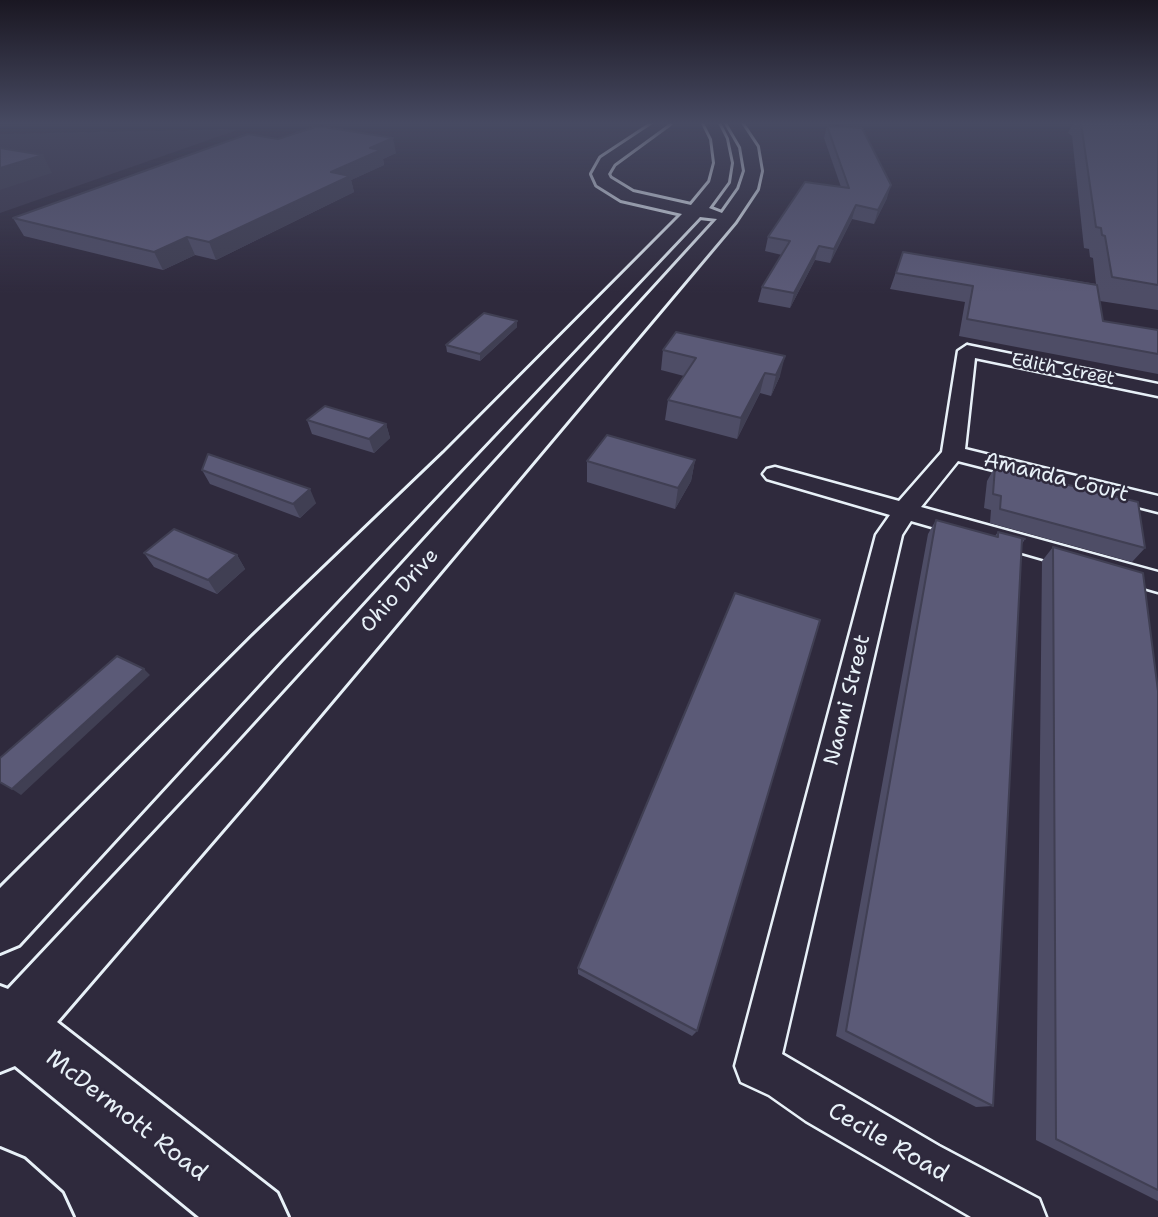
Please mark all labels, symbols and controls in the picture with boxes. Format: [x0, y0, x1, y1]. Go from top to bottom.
street label: Edith Street [1010, 349, 1116, 391]
street label: Amanda Court [981, 448, 1131, 508]
street label: Ohio Drive [356, 544, 444, 638]
street label: Naomi Street [820, 632, 876, 768]
street label: McDermott Road [39, 1044, 213, 1188]
street label: Cecile Road [822, 1097, 954, 1189]

